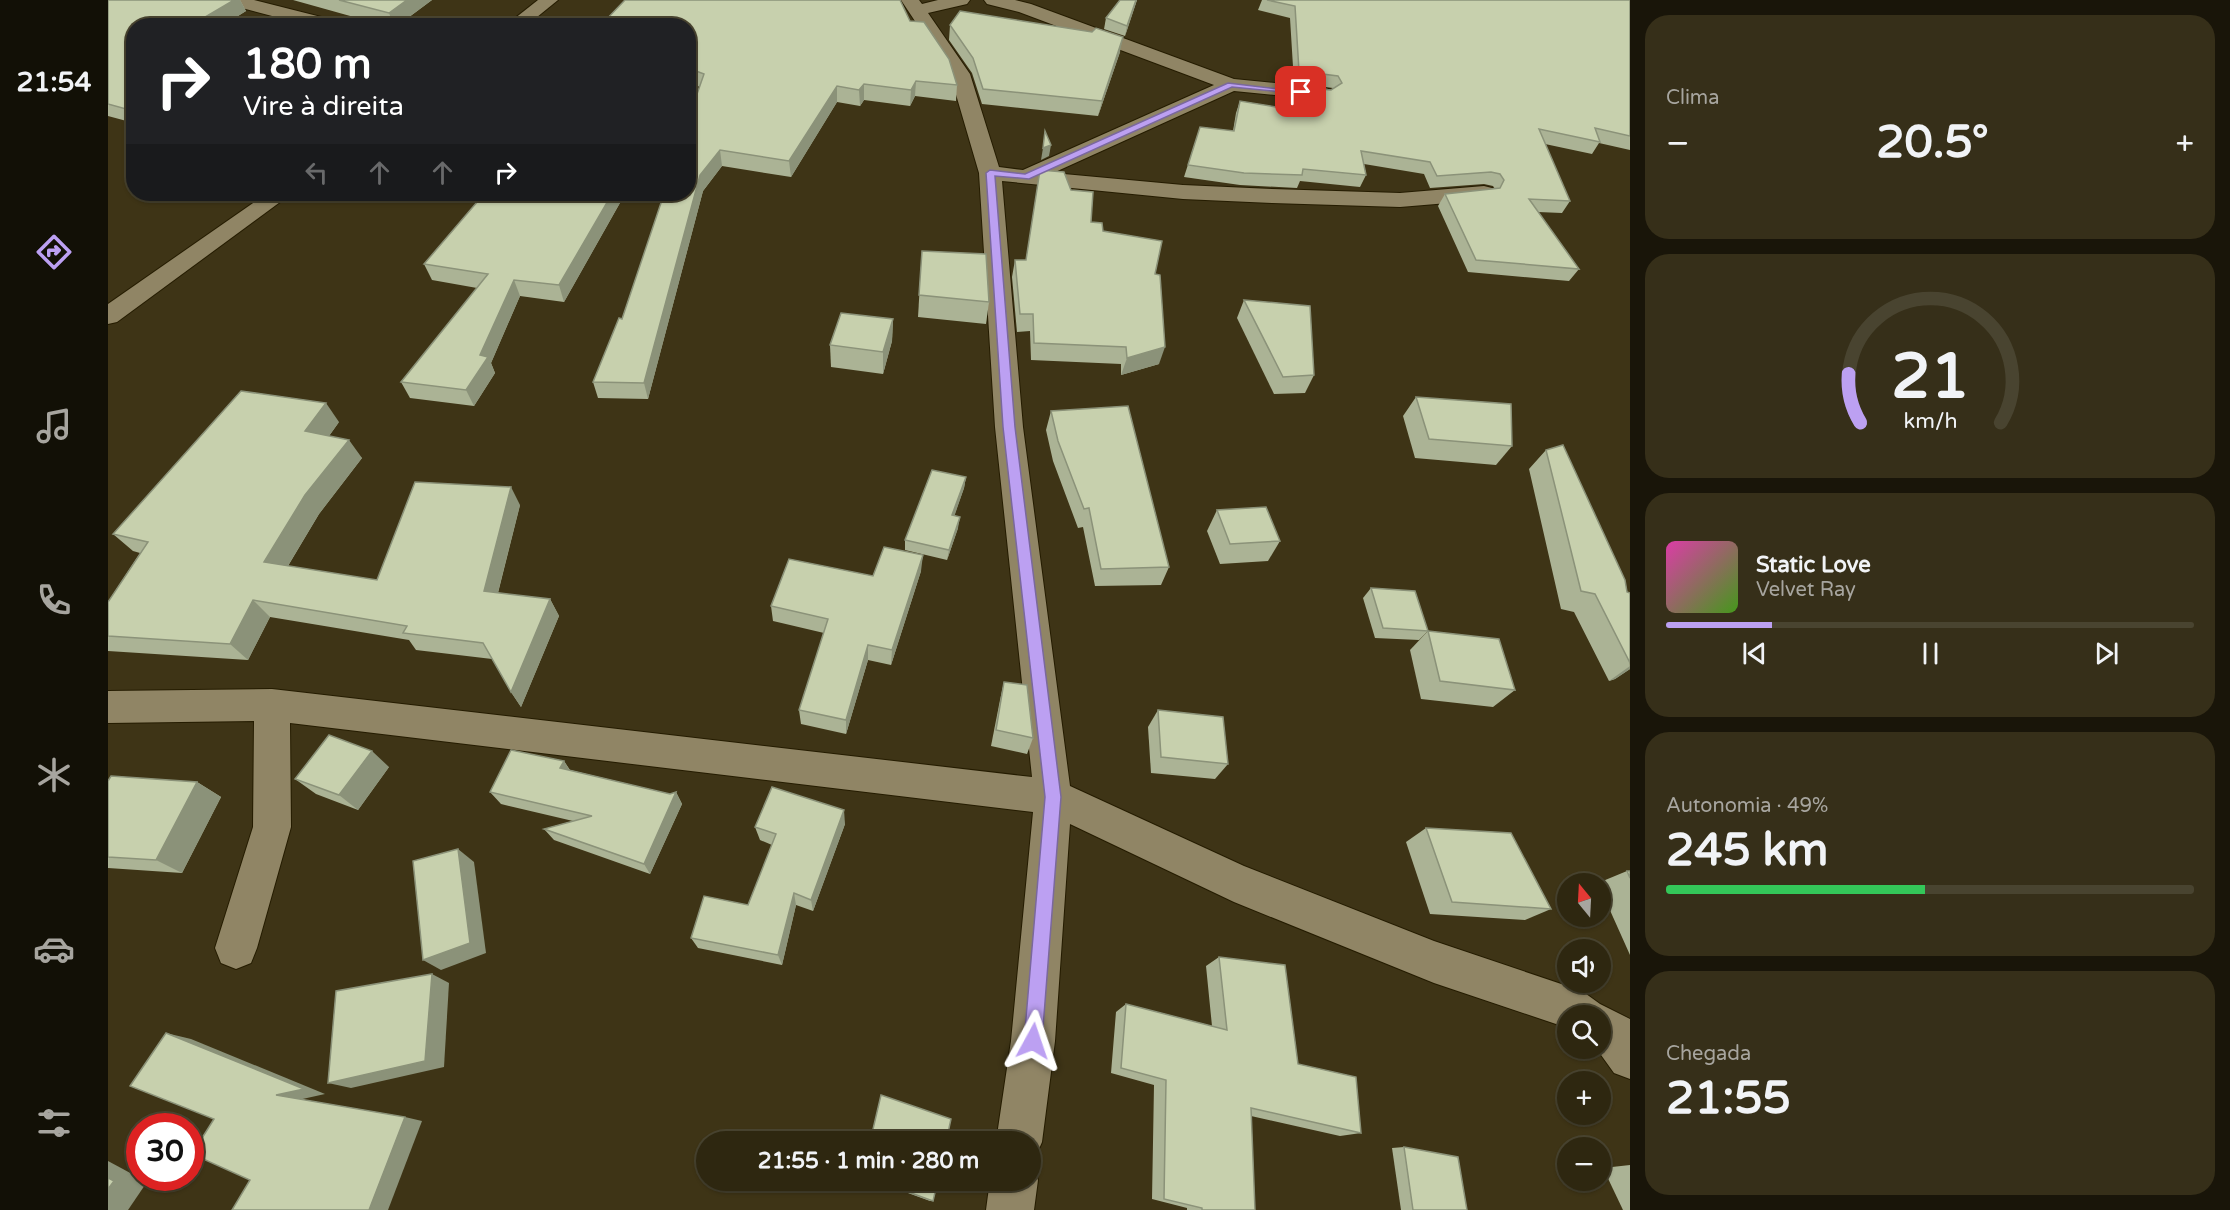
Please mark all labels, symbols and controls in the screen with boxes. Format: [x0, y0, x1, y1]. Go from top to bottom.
text: 180 m [243, 39, 372, 90]
icon: right [144, 42, 222, 120]
text: 21:54 [17, 66, 91, 99]
pin [1275, 66, 1326, 117]
icon: arrive [1284, 75, 1317, 108]
text: Clima [1666, 86, 1719, 110]
text: Vire à direita [243, 90, 404, 123]
text: 20.5° [1876, 116, 1989, 170]
text: − [1666, 124, 1690, 163]
text: + [2175, 124, 2194, 163]
icon: left [300, 156, 333, 189]
icon: ahead [363, 156, 396, 189]
icon: ahead [426, 156, 459, 189]
icon: right [489, 156, 522, 189]
icon: directions [33, 231, 75, 273]
text: 21 [1891, 340, 1969, 415]
icon: music [33, 405, 75, 447]
text: km/h [1903, 408, 1957, 434]
text: Static Love [1756, 552, 1871, 578]
text: Velvet Ray [1756, 578, 1856, 602]
icon: phone [33, 579, 75, 621]
icon: previous [1738, 637, 1771, 670]
icon: pause [1914, 637, 1947, 670]
icon: next [2090, 637, 2123, 670]
icon: climate [33, 754, 75, 796]
text: Autonomia · 49% [1666, 794, 1828, 818]
text: 245 km [1666, 824, 1828, 878]
north arrow [1557, 873, 1611, 927]
map controls [1557, 873, 1611, 1191]
icon: car [33, 928, 75, 970]
button: sound [1557, 939, 1611, 993]
button: search [1557, 1005, 1611, 1059]
position arrow [1001, 1009, 1065, 1073]
text: Chegada [1666, 1042, 1751, 1066]
button: + [1557, 1071, 1611, 1125]
text: 21:55 [1666, 1072, 1791, 1126]
icon: filters [33, 1102, 75, 1144]
speed limit sign: 30 [126, 1113, 204, 1191]
button: − [1557, 1137, 1611, 1191]
text: 21:55 · 1 min · 280 m [758, 1148, 979, 1174]

